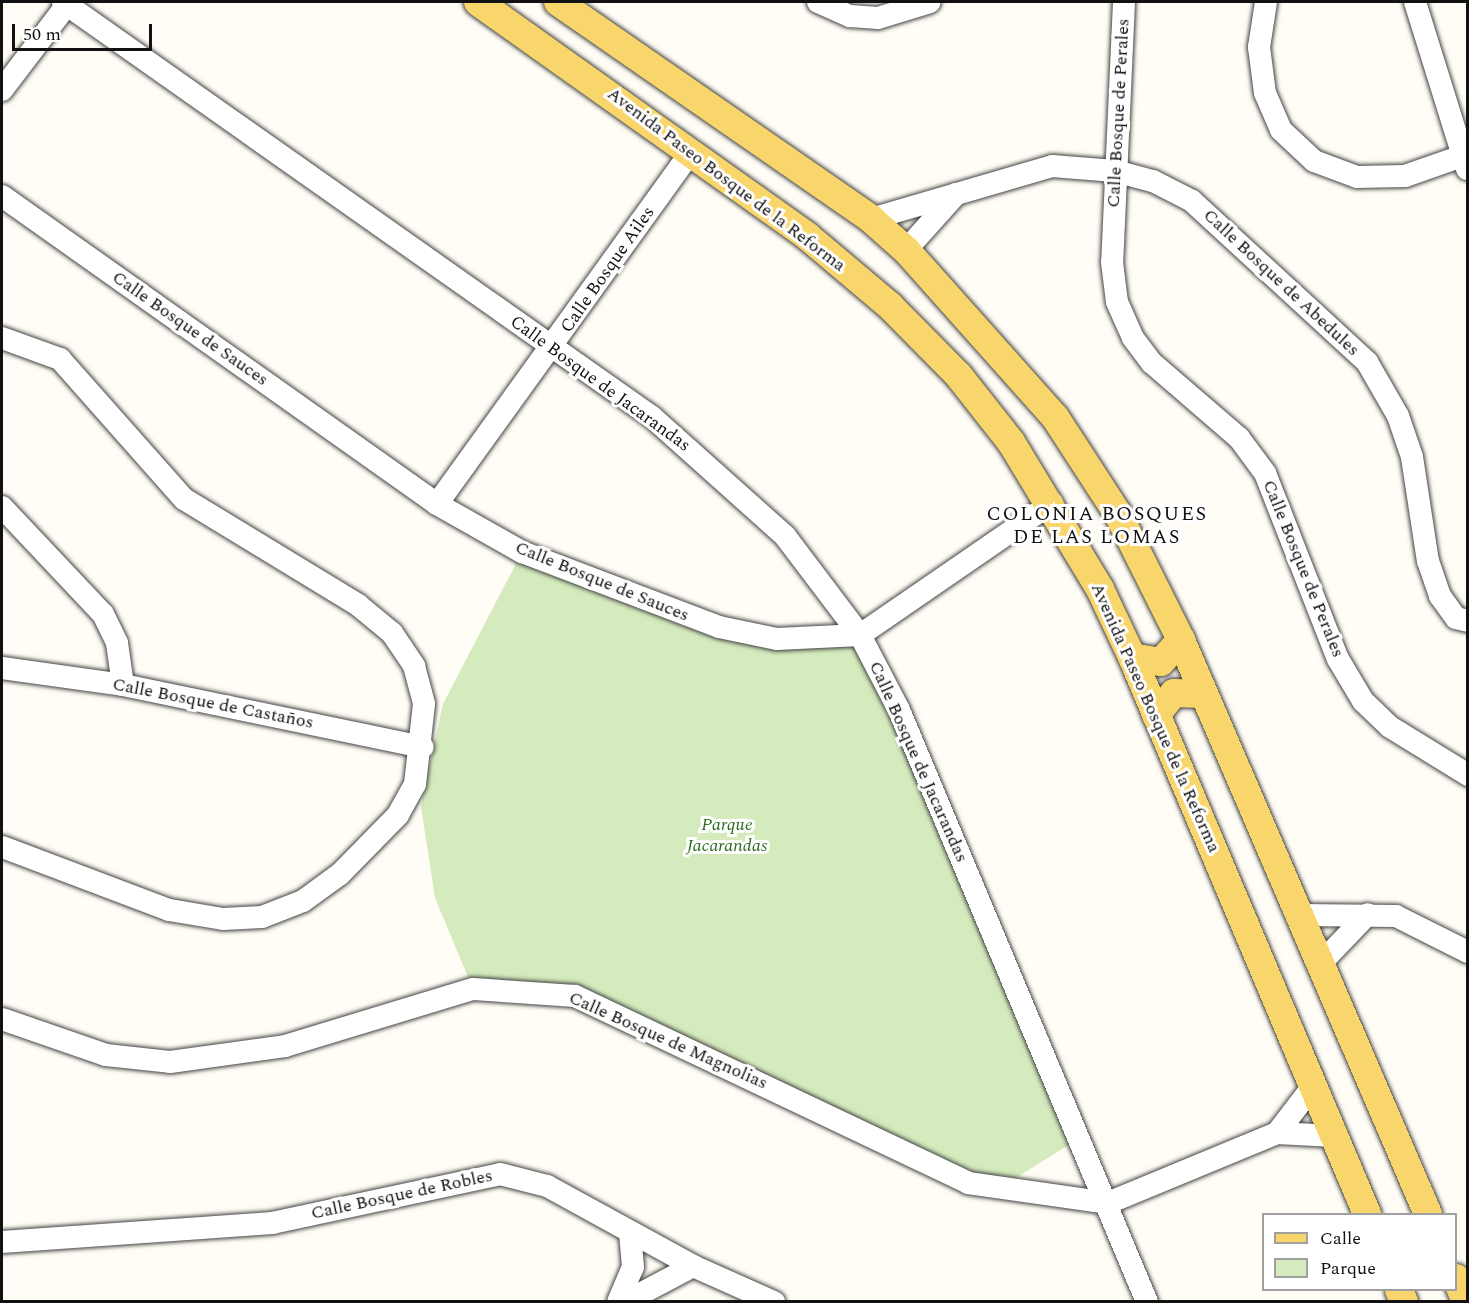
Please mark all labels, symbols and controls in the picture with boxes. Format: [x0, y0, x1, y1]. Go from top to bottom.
scale bar [15, 12, 154, 50]
street label: Calle Bosque de Perales [1103, 18, 1135, 208]
text: 50 m [23, 21, 61, 48]
street label: Avenida Paseo Bosque de la Reforma [603, 83, 849, 277]
street label: Calle Bosque Ailes [556, 203, 660, 337]
street label: Calle Bosque de Abedules [1198, 205, 1364, 361]
street label: Calle Bosque de Sauces [108, 267, 272, 391]
street label: Calle Bosque de Jacarandas [506, 311, 694, 457]
street label: Calle Bosque de Perales [1258, 477, 1348, 661]
district label: COLONIA BOSQUES DE LAS LOMAS [986, 503, 1208, 550]
street label: Calle Bosque de Sauces [512, 537, 692, 627]
street label: Avenida Paseo Bosque de la Reforma [1086, 580, 1224, 856]
street label: Calle Bosque de Jacarandas [864, 658, 972, 866]
street label: Calle Bosque de Castaños [111, 674, 315, 734]
park label: Parque Jacarandas [687, 815, 767, 858]
street label: Calle Bosque de Magnolias [565, 987, 771, 1095]
street label: Calle Bosque de Robles [309, 1165, 495, 1225]
legend [1262, 1213, 1457, 1291]
text: Calle [1320, 1225, 1361, 1252]
text: Parque [1320, 1255, 1376, 1282]

